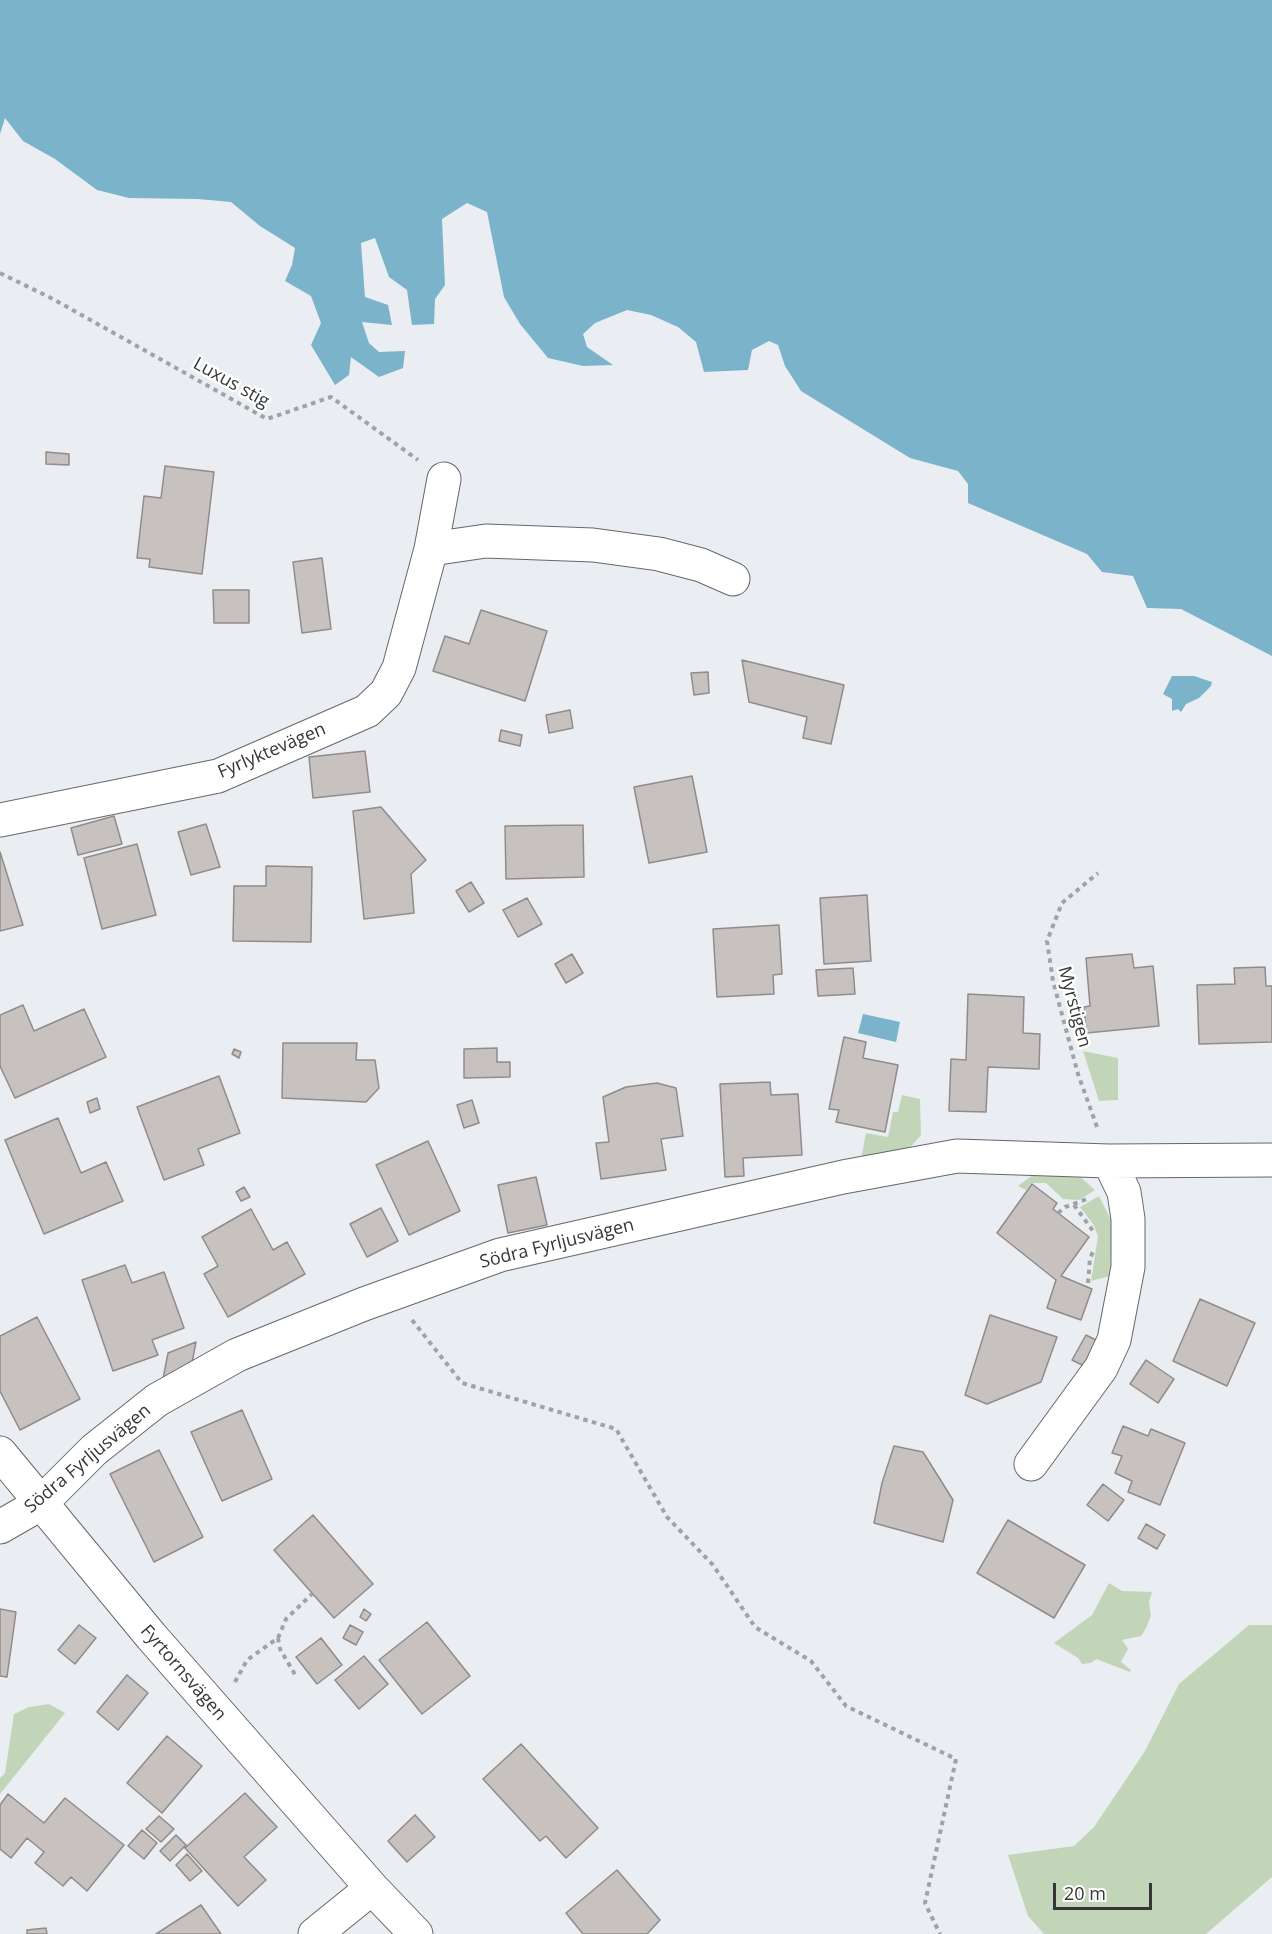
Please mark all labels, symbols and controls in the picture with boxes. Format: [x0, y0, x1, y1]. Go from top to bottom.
street label: Luxus stig [189, 353, 273, 413]
street label: Fyrlyktevägen [215, 719, 329, 783]
street label: Myrstigen [1053, 964, 1095, 1050]
street label: Södra Fyrljusvägen [478, 1214, 636, 1274]
street label: Södra Fyrljusvägen [21, 1400, 155, 1518]
street label: Fyrtornsvägen [136, 1621, 230, 1725]
scale bar [1056, 1871, 1155, 1909]
text: 20 m [1064, 1881, 1106, 1905]

